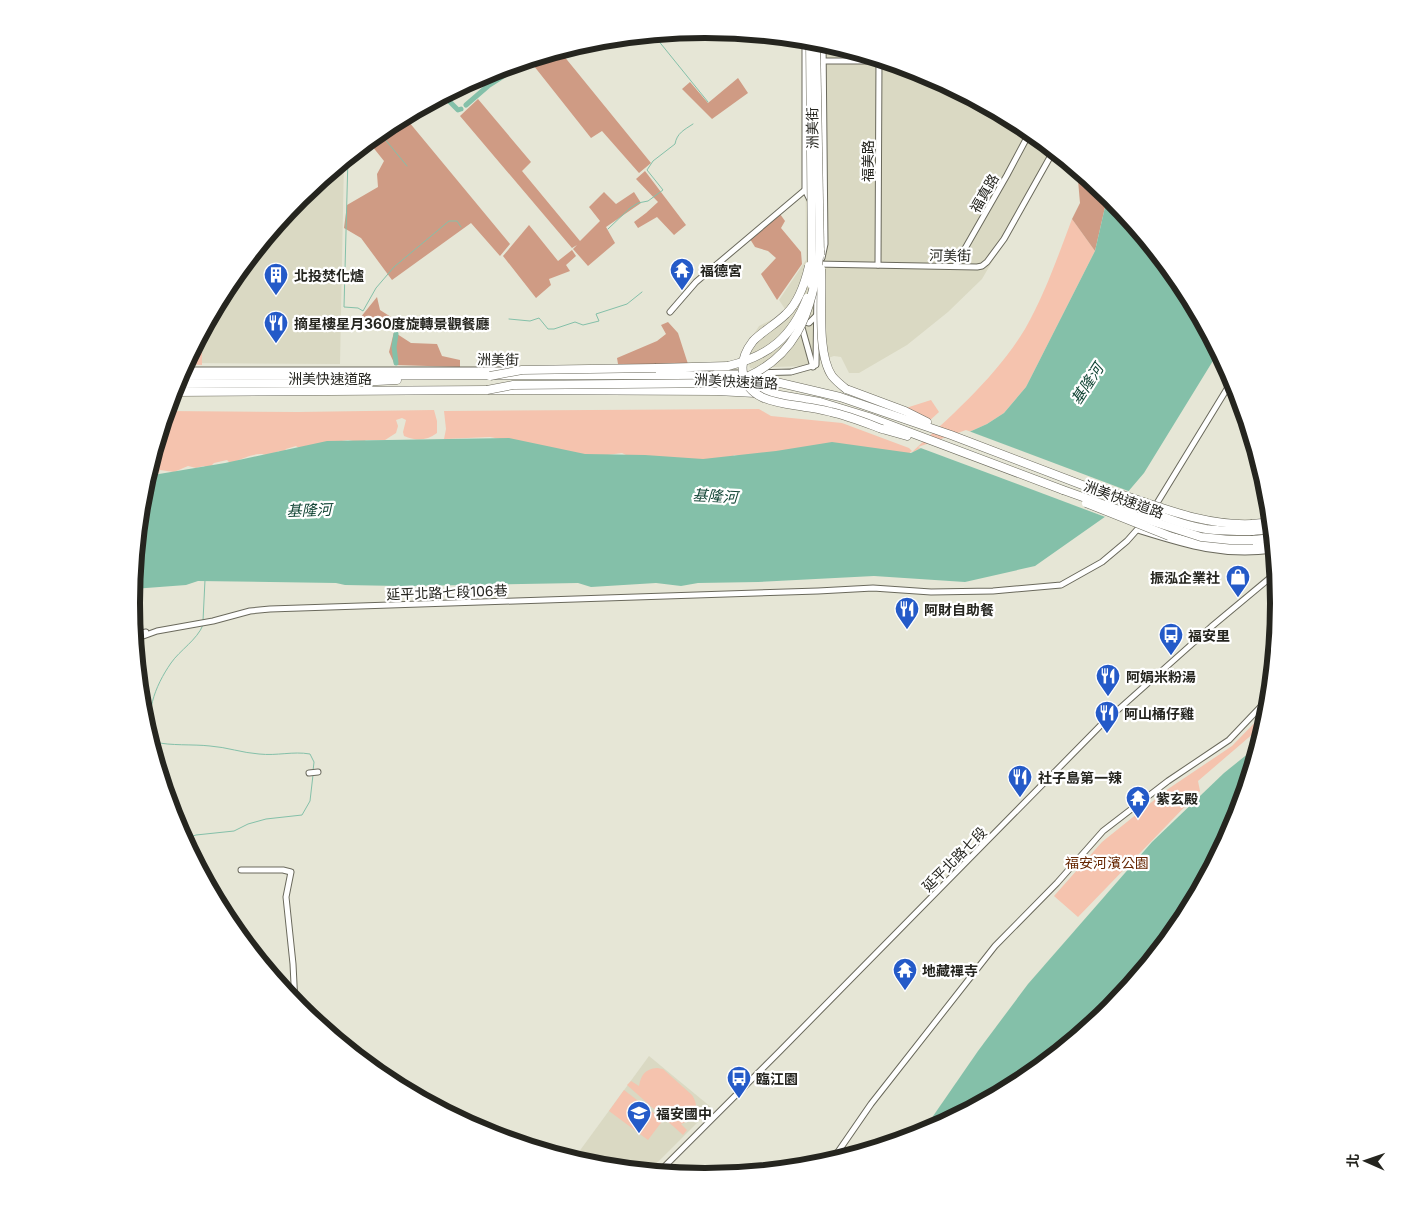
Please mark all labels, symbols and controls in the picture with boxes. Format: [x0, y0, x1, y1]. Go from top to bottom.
street label: 洲美街 [803, 107, 821, 149]
street label: 福美路 [859, 140, 876, 182]
street label: 福真路 [966, 171, 1002, 215]
street label: 河美街 [929, 246, 971, 264]
temple icon: 福德宮 [669, 257, 695, 291]
building icon: 北投焚化爐 [263, 262, 289, 296]
place label: 福德宮 [700, 262, 742, 279]
place label: 北投焚化爐 [294, 267, 364, 284]
restaurant icon: 摘星樓星月360度旋轉景觀餐廳 [263, 310, 289, 344]
place label: 摘星樓星月360度旋轉景觀餐廳 [294, 315, 490, 332]
street label: 洲美街 [477, 350, 519, 368]
water label: 基隆河 [1067, 357, 1109, 408]
street label: 洲美快速道路 [288, 370, 372, 387]
street label: 洲美快速道路 [694, 370, 778, 392]
street label: 洲美快速道路 [1082, 477, 1166, 521]
water label: 基隆河 [692, 485, 741, 507]
water label: 基隆河 [286, 500, 335, 520]
shop icon: 振泓企業社 [1225, 564, 1251, 598]
place label: 振泓企業社 [1150, 569, 1220, 586]
street label: 延平北路七段106巷 [386, 581, 508, 603]
restaurant icon: 阿財自助餐 [894, 596, 920, 630]
place label: 阿財自助餐 [924, 601, 994, 618]
bus stop icon: 福安里 [1158, 622, 1184, 656]
place label: 福安里 [1188, 627, 1230, 644]
restaurant icon: 阿娟米粉湯 [1095, 663, 1121, 697]
place label: 阿娟米粉湯 [1126, 668, 1196, 685]
restaurant icon: 阿山桶仔雞 [1094, 700, 1120, 734]
place label: 阿山桶仔雞 [1124, 705, 1194, 722]
restaurant icon: 社子島第一辣 [1007, 764, 1033, 798]
place label: 社子島第一辣 [1038, 769, 1122, 786]
temple icon: 紫玄殿 [1125, 785, 1151, 819]
place label: 紫玄殿 [1156, 790, 1198, 807]
street label: 延平北路七段 [918, 823, 990, 895]
park label: 福安河濱公園 [1065, 854, 1149, 871]
temple icon: 地藏禪寺 [892, 957, 918, 991]
place label: 地藏禪寺 [922, 962, 978, 979]
bus stop icon: 臨江園 [726, 1065, 752, 1099]
place label: 臨江園 [756, 1070, 798, 1087]
school or university icon: 福安國中 [626, 1100, 652, 1134]
place label: 福安國中 [656, 1105, 712, 1122]
north arrow [1341, 1136, 1391, 1186]
text: 北 [1344, 1153, 1361, 1168]

